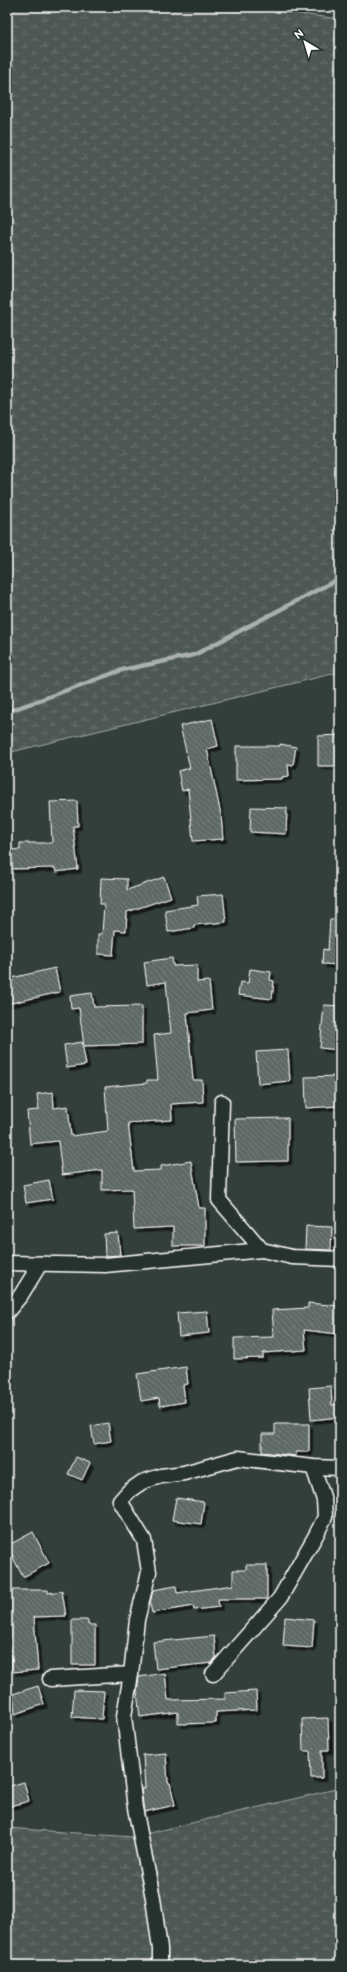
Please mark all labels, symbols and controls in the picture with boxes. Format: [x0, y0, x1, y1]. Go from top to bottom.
north arrow [285, 22, 325, 62]
text: N [292, 27, 306, 42]

